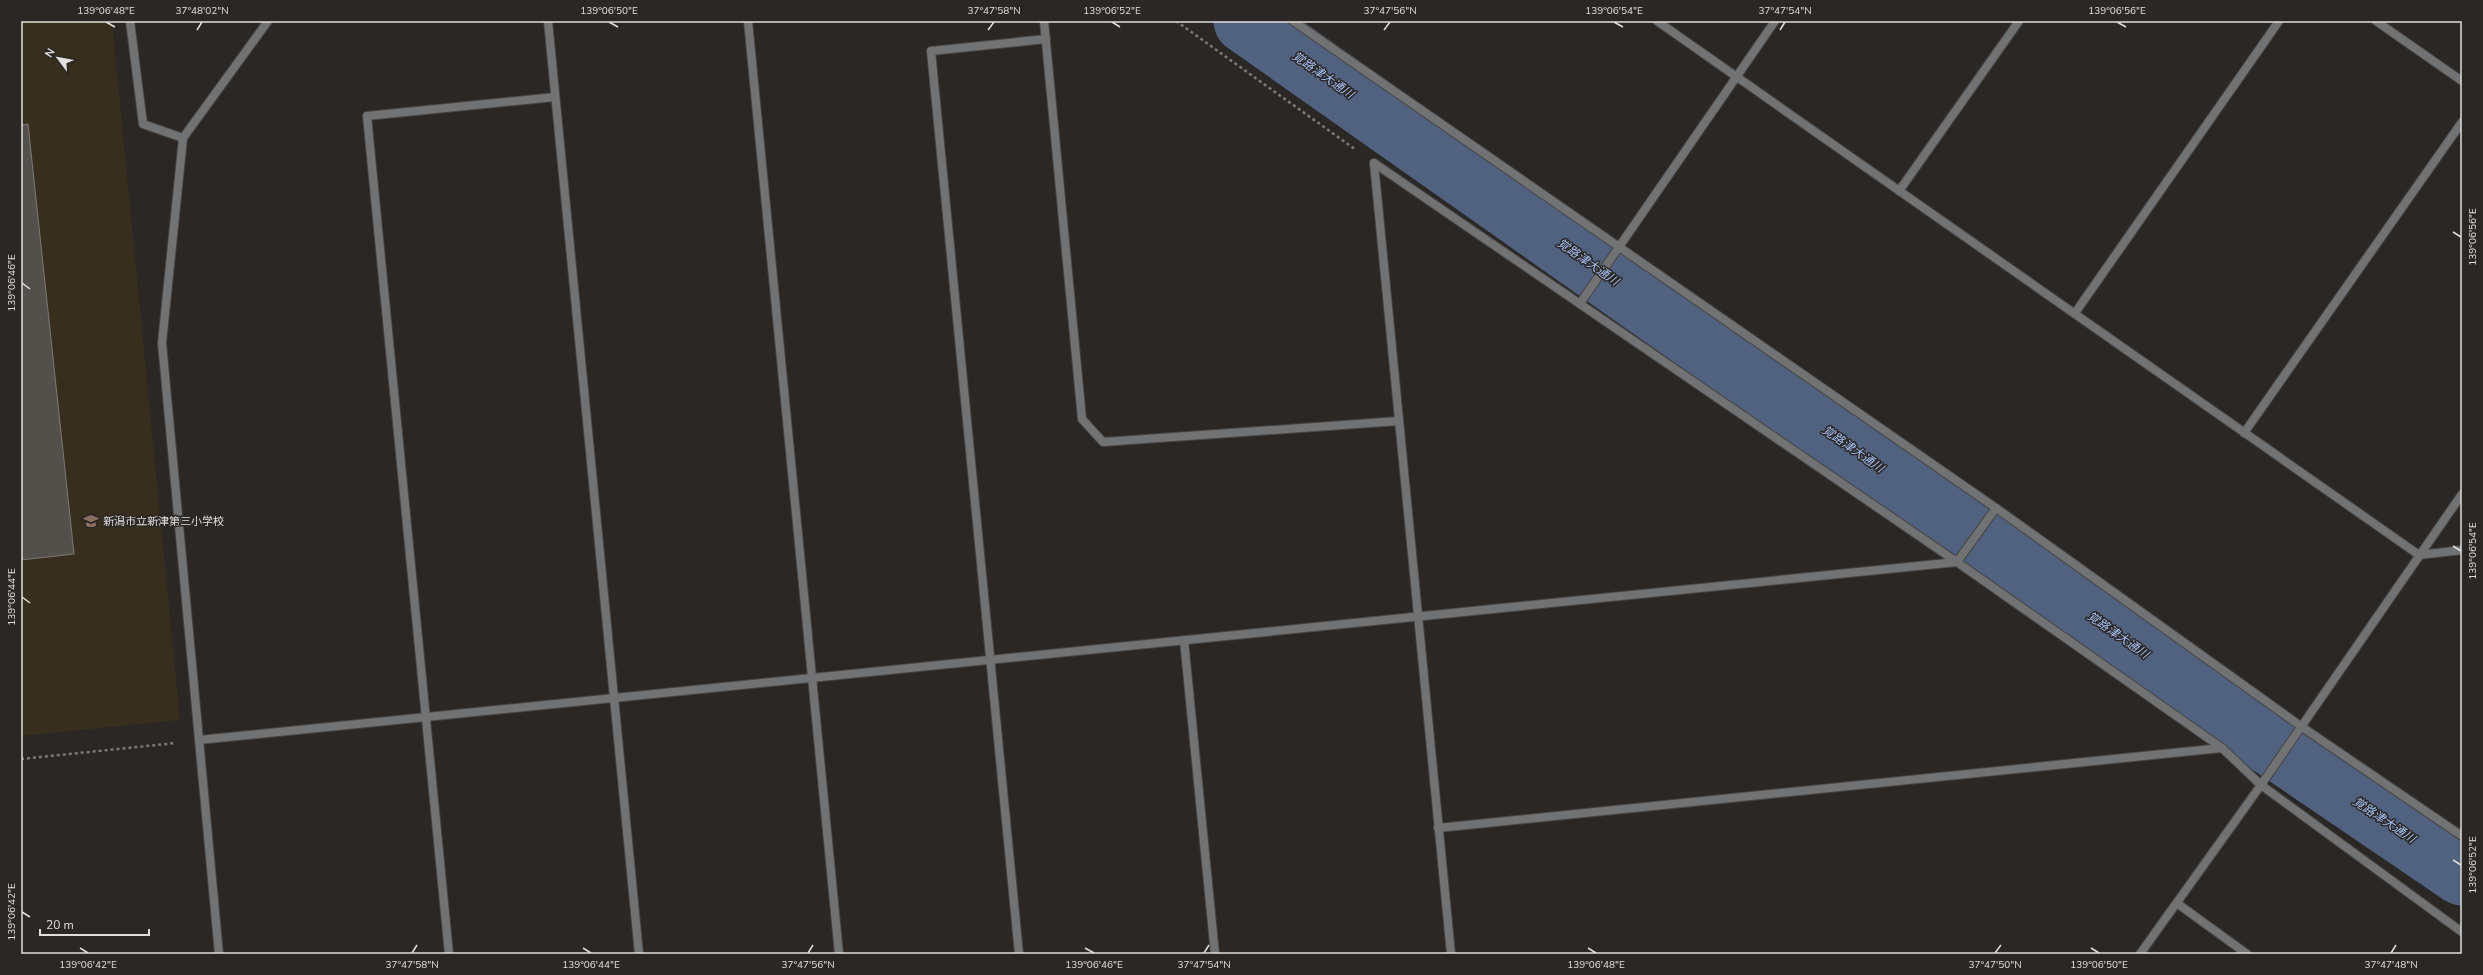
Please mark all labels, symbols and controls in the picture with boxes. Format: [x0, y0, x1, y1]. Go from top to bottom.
text: 139°06'48"E [77, 4, 135, 18]
text: 37°48'02"N [175, 4, 229, 18]
text: 139°06'50"E [580, 4, 638, 18]
text: 37°47'58"N [967, 4, 1021, 18]
text: 139°06'52"E [1083, 4, 1141, 18]
text: 37°47'56"N [1363, 4, 1417, 18]
text: 139°06'54"E [1585, 4, 1643, 18]
text: 37°47'54"N [1758, 4, 1812, 18]
text: 139°06'56"E [2088, 4, 2146, 18]
north arrow [38, 38, 78, 78]
text: N [41, 45, 58, 60]
water label: 覚路津大通川 [1289, 48, 1359, 103]
text: 139°06'56"E [2466, 208, 2480, 266]
water label: 覚路津大通川 [1554, 235, 1624, 290]
text: 139°06'46"E [5, 254, 19, 312]
water label: 覚路津大通川 [1819, 422, 1889, 477]
school or university icon: 新潟市立新津第三小学校 [82, 512, 100, 530]
place label: 新潟市立新津第三小学校 [103, 514, 224, 529]
text: 139°06'54"E [2466, 522, 2480, 580]
text: 139°06'44"E [5, 568, 19, 626]
water label: 覚路津大通川 [2084, 608, 2154, 663]
water label: 覚路津大通川 [2350, 793, 2420, 848]
text: 139°06'52"E [2466, 836, 2480, 894]
text: 139°06'42"E [5, 883, 19, 941]
scale bar [40, 911, 149, 937]
text: 20 m [46, 917, 74, 933]
text: 139°06'42"E [59, 958, 117, 972]
text: 37°47'58"N [385, 958, 439, 972]
text: 139°06'44"E [562, 958, 620, 972]
text: 37°47'56"N [781, 958, 835, 972]
text: 139°06'46"E [1065, 958, 1123, 972]
text: 37°47'54"N [1177, 958, 1231, 972]
text: 139°06'48"E [1567, 958, 1625, 972]
text: 37°47'50"N [1968, 958, 2022, 972]
text: 139°06'50"E [2070, 958, 2128, 972]
text: 37°47'48"N [2364, 958, 2418, 972]

